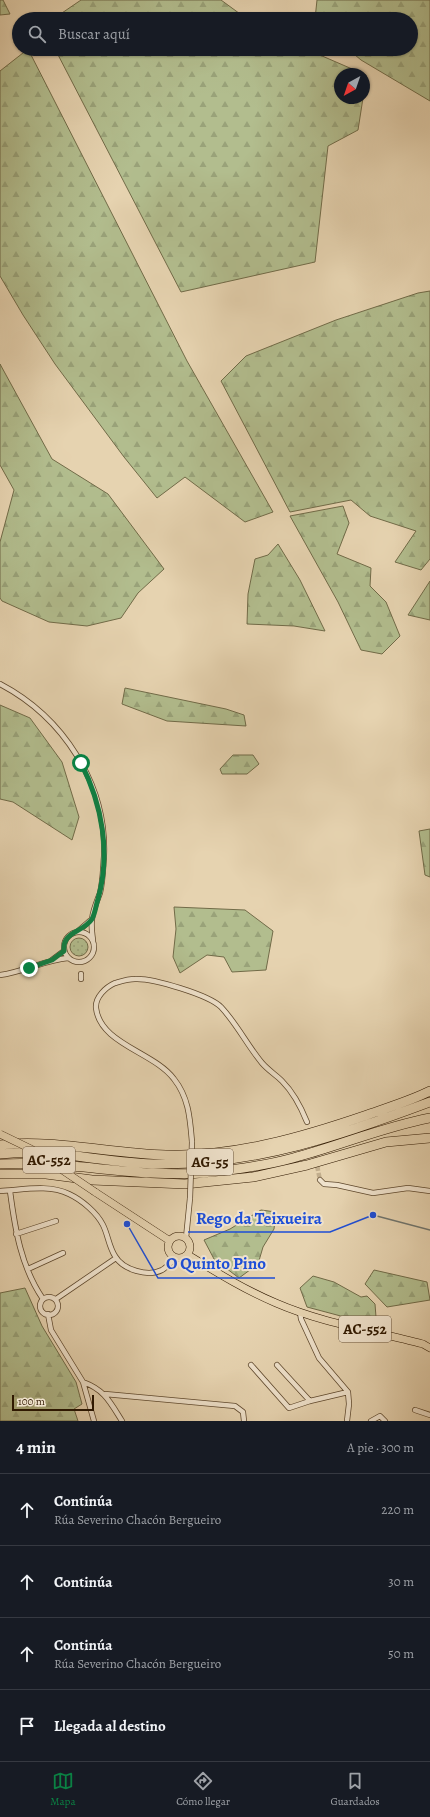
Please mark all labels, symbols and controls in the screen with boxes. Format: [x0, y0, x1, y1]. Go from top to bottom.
search box [12, 12, 418, 56]
icon: search [26, 23, 48, 45]
text: Buscar aquí [58, 24, 130, 44]
north arrow [334, 68, 370, 104]
route start [72, 754, 90, 772]
route end [20, 959, 38, 977]
road number: AC-552 [23, 1147, 75, 1173]
road number: AG-55 [187, 1149, 233, 1175]
callout: Rego da Teixueira [188, 1203, 330, 1232]
text: Rego da Teixueira [196, 1207, 323, 1230]
callout: O Quinto Pino [158, 1249, 275, 1278]
text: O Quinto Pino [166, 1252, 266, 1275]
road number: AC-552 [339, 1316, 391, 1342]
scale bar [12, 1393, 94, 1412]
text: 100 m [18, 1394, 45, 1409]
text: 4 min [16, 1436, 56, 1459]
text: A pie · 300 m [347, 1439, 414, 1456]
text: Continúa [54, 1491, 112, 1511]
icon: ahead [16, 1499, 38, 1521]
text: 220 m [381, 1501, 414, 1518]
text: Rúa Severino Chacón Bergueiro [54, 1511, 221, 1528]
icon: ahead [16, 1571, 38, 1593]
text: Continúa [54, 1572, 112, 1592]
text: 30 m [388, 1573, 414, 1590]
text: Continúa [54, 1635, 112, 1655]
icon: ahead [16, 1643, 38, 1665]
text: 50 m [388, 1645, 414, 1662]
text: Rúa Severino Chacón Bergueiro [54, 1655, 221, 1672]
icon: arrive [16, 1715, 38, 1737]
text: Llegada al destino [54, 1716, 166, 1736]
tab: Mapa [50, 1770, 76, 1809]
tab: Cómo llegar [176, 1770, 230, 1809]
tab: Guardados [331, 1770, 380, 1809]

